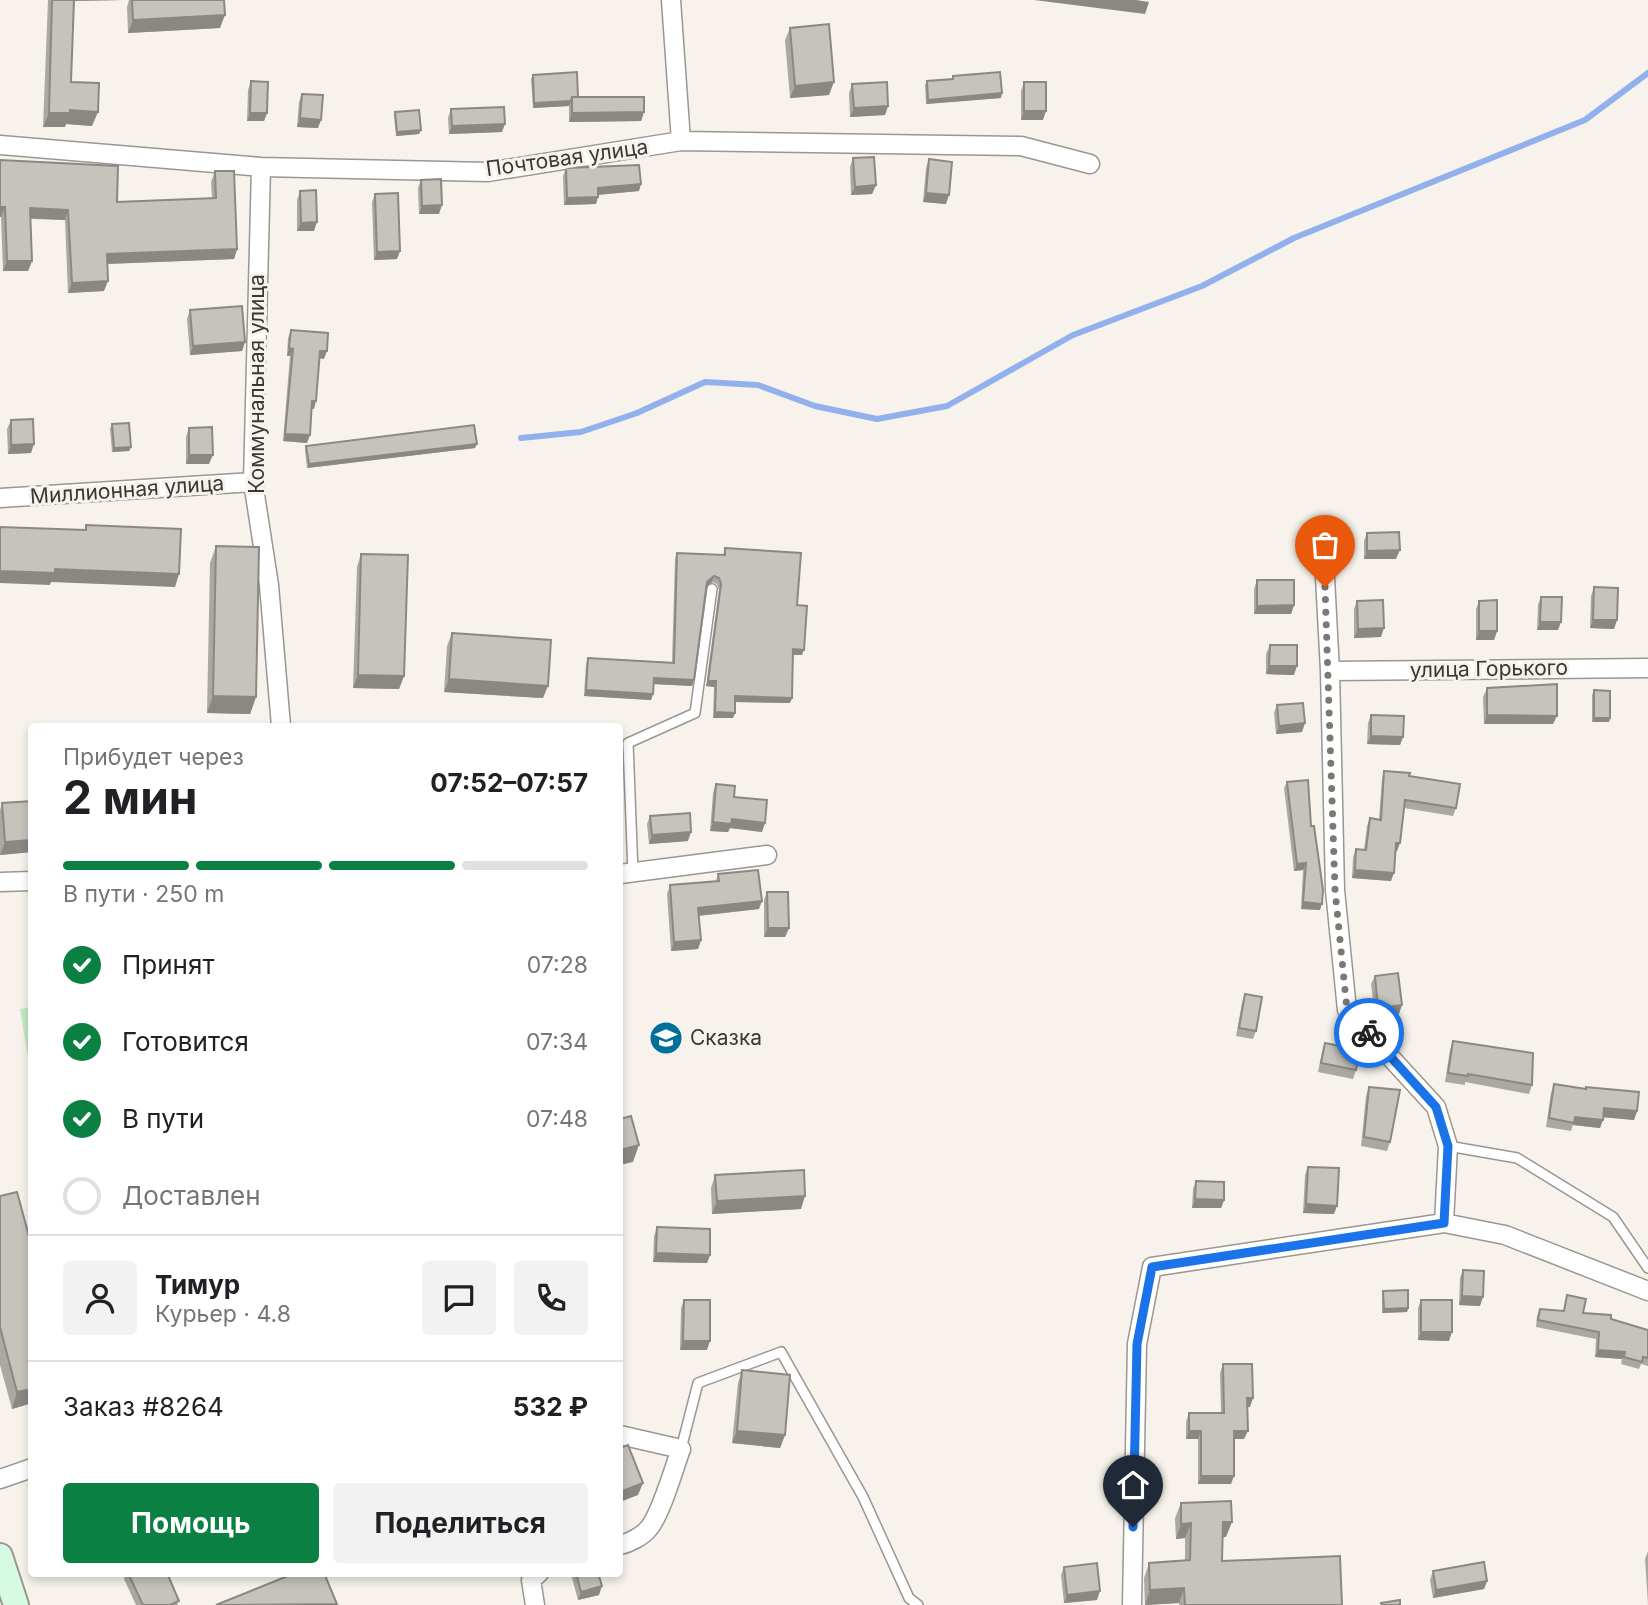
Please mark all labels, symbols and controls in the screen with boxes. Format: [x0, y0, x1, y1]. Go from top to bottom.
street label: Почтовая улица [484, 134, 650, 181]
street label: Коммунальная улица [244, 274, 269, 494]
street label: Миллионная улица [29, 470, 225, 509]
pin [1295, 515, 1355, 587]
icon: bag [1306, 526, 1344, 564]
street label: улица Горького [1410, 655, 1568, 682]
text: Прибудет через [63, 743, 244, 771]
text: 07:52–07:57 [430, 767, 588, 798]
text: 2 мин [63, 769, 198, 825]
text: В пути · 250 m [63, 880, 224, 908]
icon: check [63, 946, 101, 984]
text: Принят [122, 949, 215, 980]
text: 07:28 [527, 951, 588, 979]
courier [1334, 998, 1404, 1068]
icon: bike [1350, 1014, 1388, 1052]
school or university icon: Сказка [647, 1019, 685, 1057]
icon: check [63, 1023, 101, 1061]
place label: Сказка [690, 1025, 762, 1050]
text: Готовится [122, 1026, 249, 1057]
text: 07:34 [526, 1028, 588, 1056]
icon: check [63, 1100, 101, 1138]
text: В пути [122, 1103, 204, 1134]
text: 07:48 [526, 1105, 588, 1133]
text: Доставлен [122, 1180, 261, 1211]
button: person [63, 1261, 137, 1335]
button: chat [422, 1261, 496, 1335]
button: phone [514, 1261, 588, 1335]
text: Тимур [155, 1269, 240, 1300]
text: Курьер · 4.8 [155, 1300, 291, 1328]
text: Заказ #8264 [63, 1391, 224, 1422]
text: 532 ₽ [513, 1391, 588, 1422]
pin [1103, 1455, 1163, 1527]
icon: home [1114, 1466, 1152, 1504]
button: Помощь [63, 1483, 319, 1563]
button: Поделиться [333, 1483, 588, 1563]

